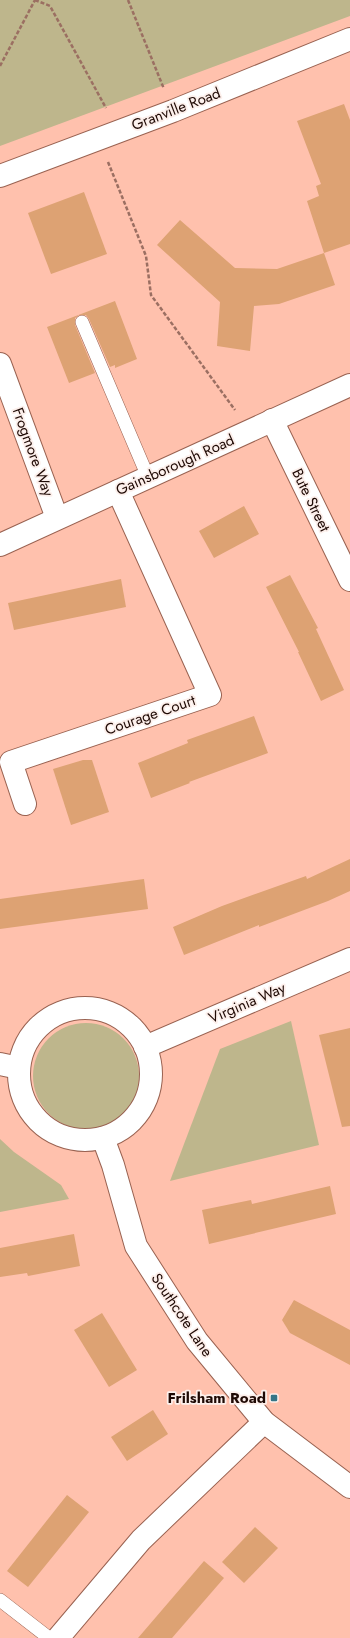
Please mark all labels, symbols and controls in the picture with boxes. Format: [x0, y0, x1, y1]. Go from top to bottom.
street label: Granville Road [128, 82, 224, 136]
street label: Frogmore Way [7, 405, 59, 500]
street label: Gainsborough Road [112, 429, 238, 501]
street label: Bute Street [286, 465, 336, 536]
street label: Courage Court [102, 689, 199, 741]
street label: Virginia Way [205, 977, 289, 1029]
street label: Southcote Lane [146, 1269, 218, 1361]
place label: Frilsham Road [167, 1387, 266, 1409]
marker: Frilsham Road [269, 1393, 279, 1403]

